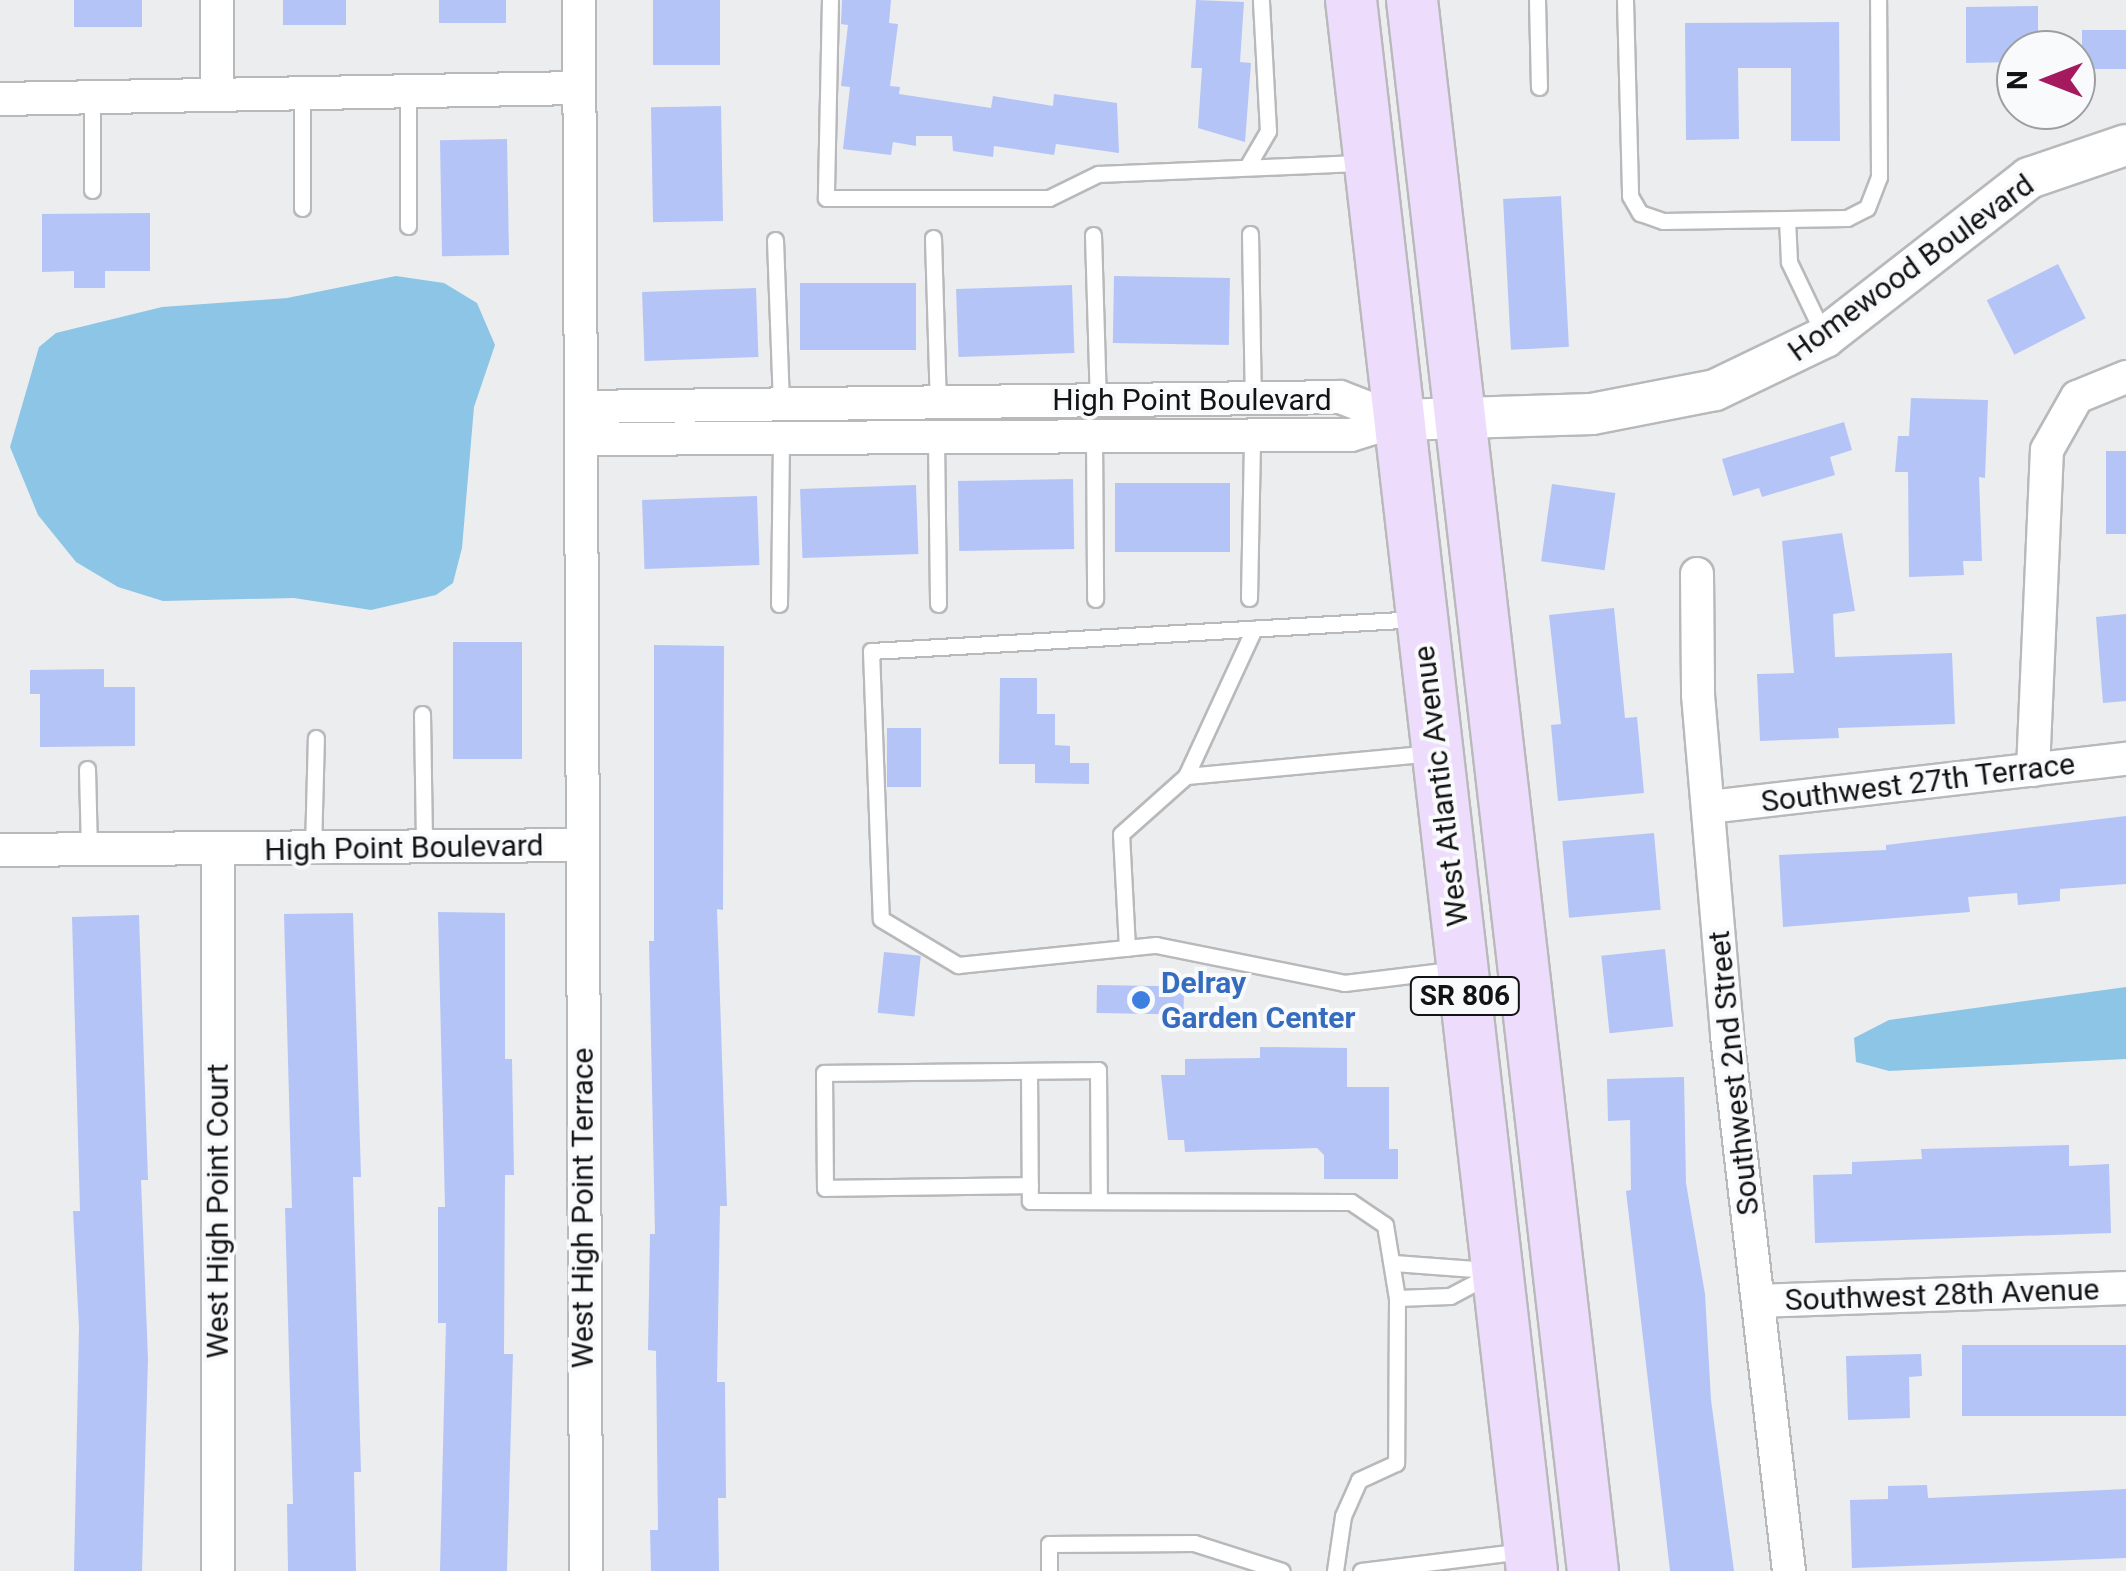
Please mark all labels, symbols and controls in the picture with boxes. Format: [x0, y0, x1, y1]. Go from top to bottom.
north arrow [1996, 30, 2096, 130]
text: N [2001, 70, 2034, 90]
street label: Homewood Boulevard [1781, 167, 2041, 369]
street label: High Point Boulevard [1052, 382, 1332, 418]
street label: West Atlantic Avenue [1406, 644, 1476, 928]
street label: Southwest 27th Terrace [1759, 746, 2077, 820]
street label: High Point Boulevard [264, 828, 544, 868]
street label: Southwest 2nd Street [1701, 929, 1767, 1217]
place label: Delray Garden Center [1161, 965, 1356, 1036]
road number: SR 806 [1408, 973, 1522, 1019]
marker: Delray Garden Center [1130, 989, 1152, 1011]
street label: West High Point Terrace [565, 1047, 601, 1369]
street label: West High Point Court [200, 1063, 236, 1359]
street label: Southwest 28th Avenue [1784, 1272, 2100, 1318]

